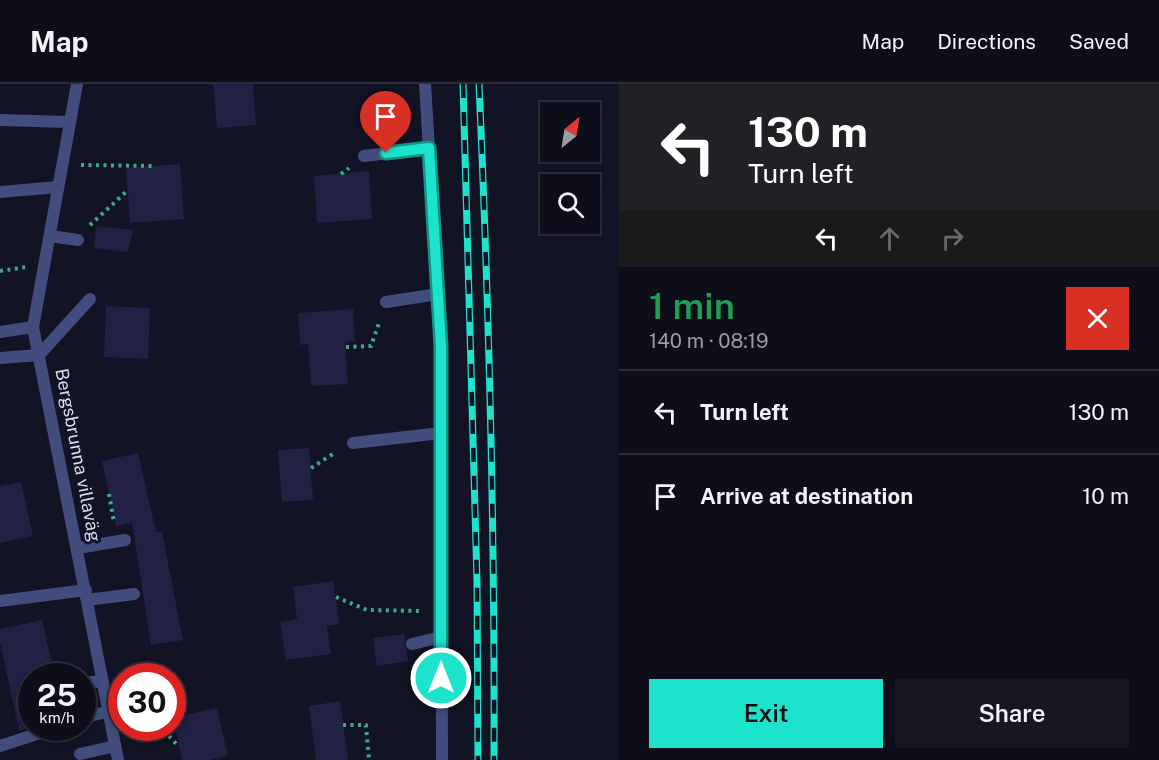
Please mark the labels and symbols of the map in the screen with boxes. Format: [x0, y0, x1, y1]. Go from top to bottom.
pin [360, 91, 411, 153]
north arrow [540, 102, 600, 162]
street label: Bergsbrunna villaväg [51, 366, 106, 543]
position arrow [409, 646, 473, 710]
speed limit sign: 30 [108, 663, 186, 741]

